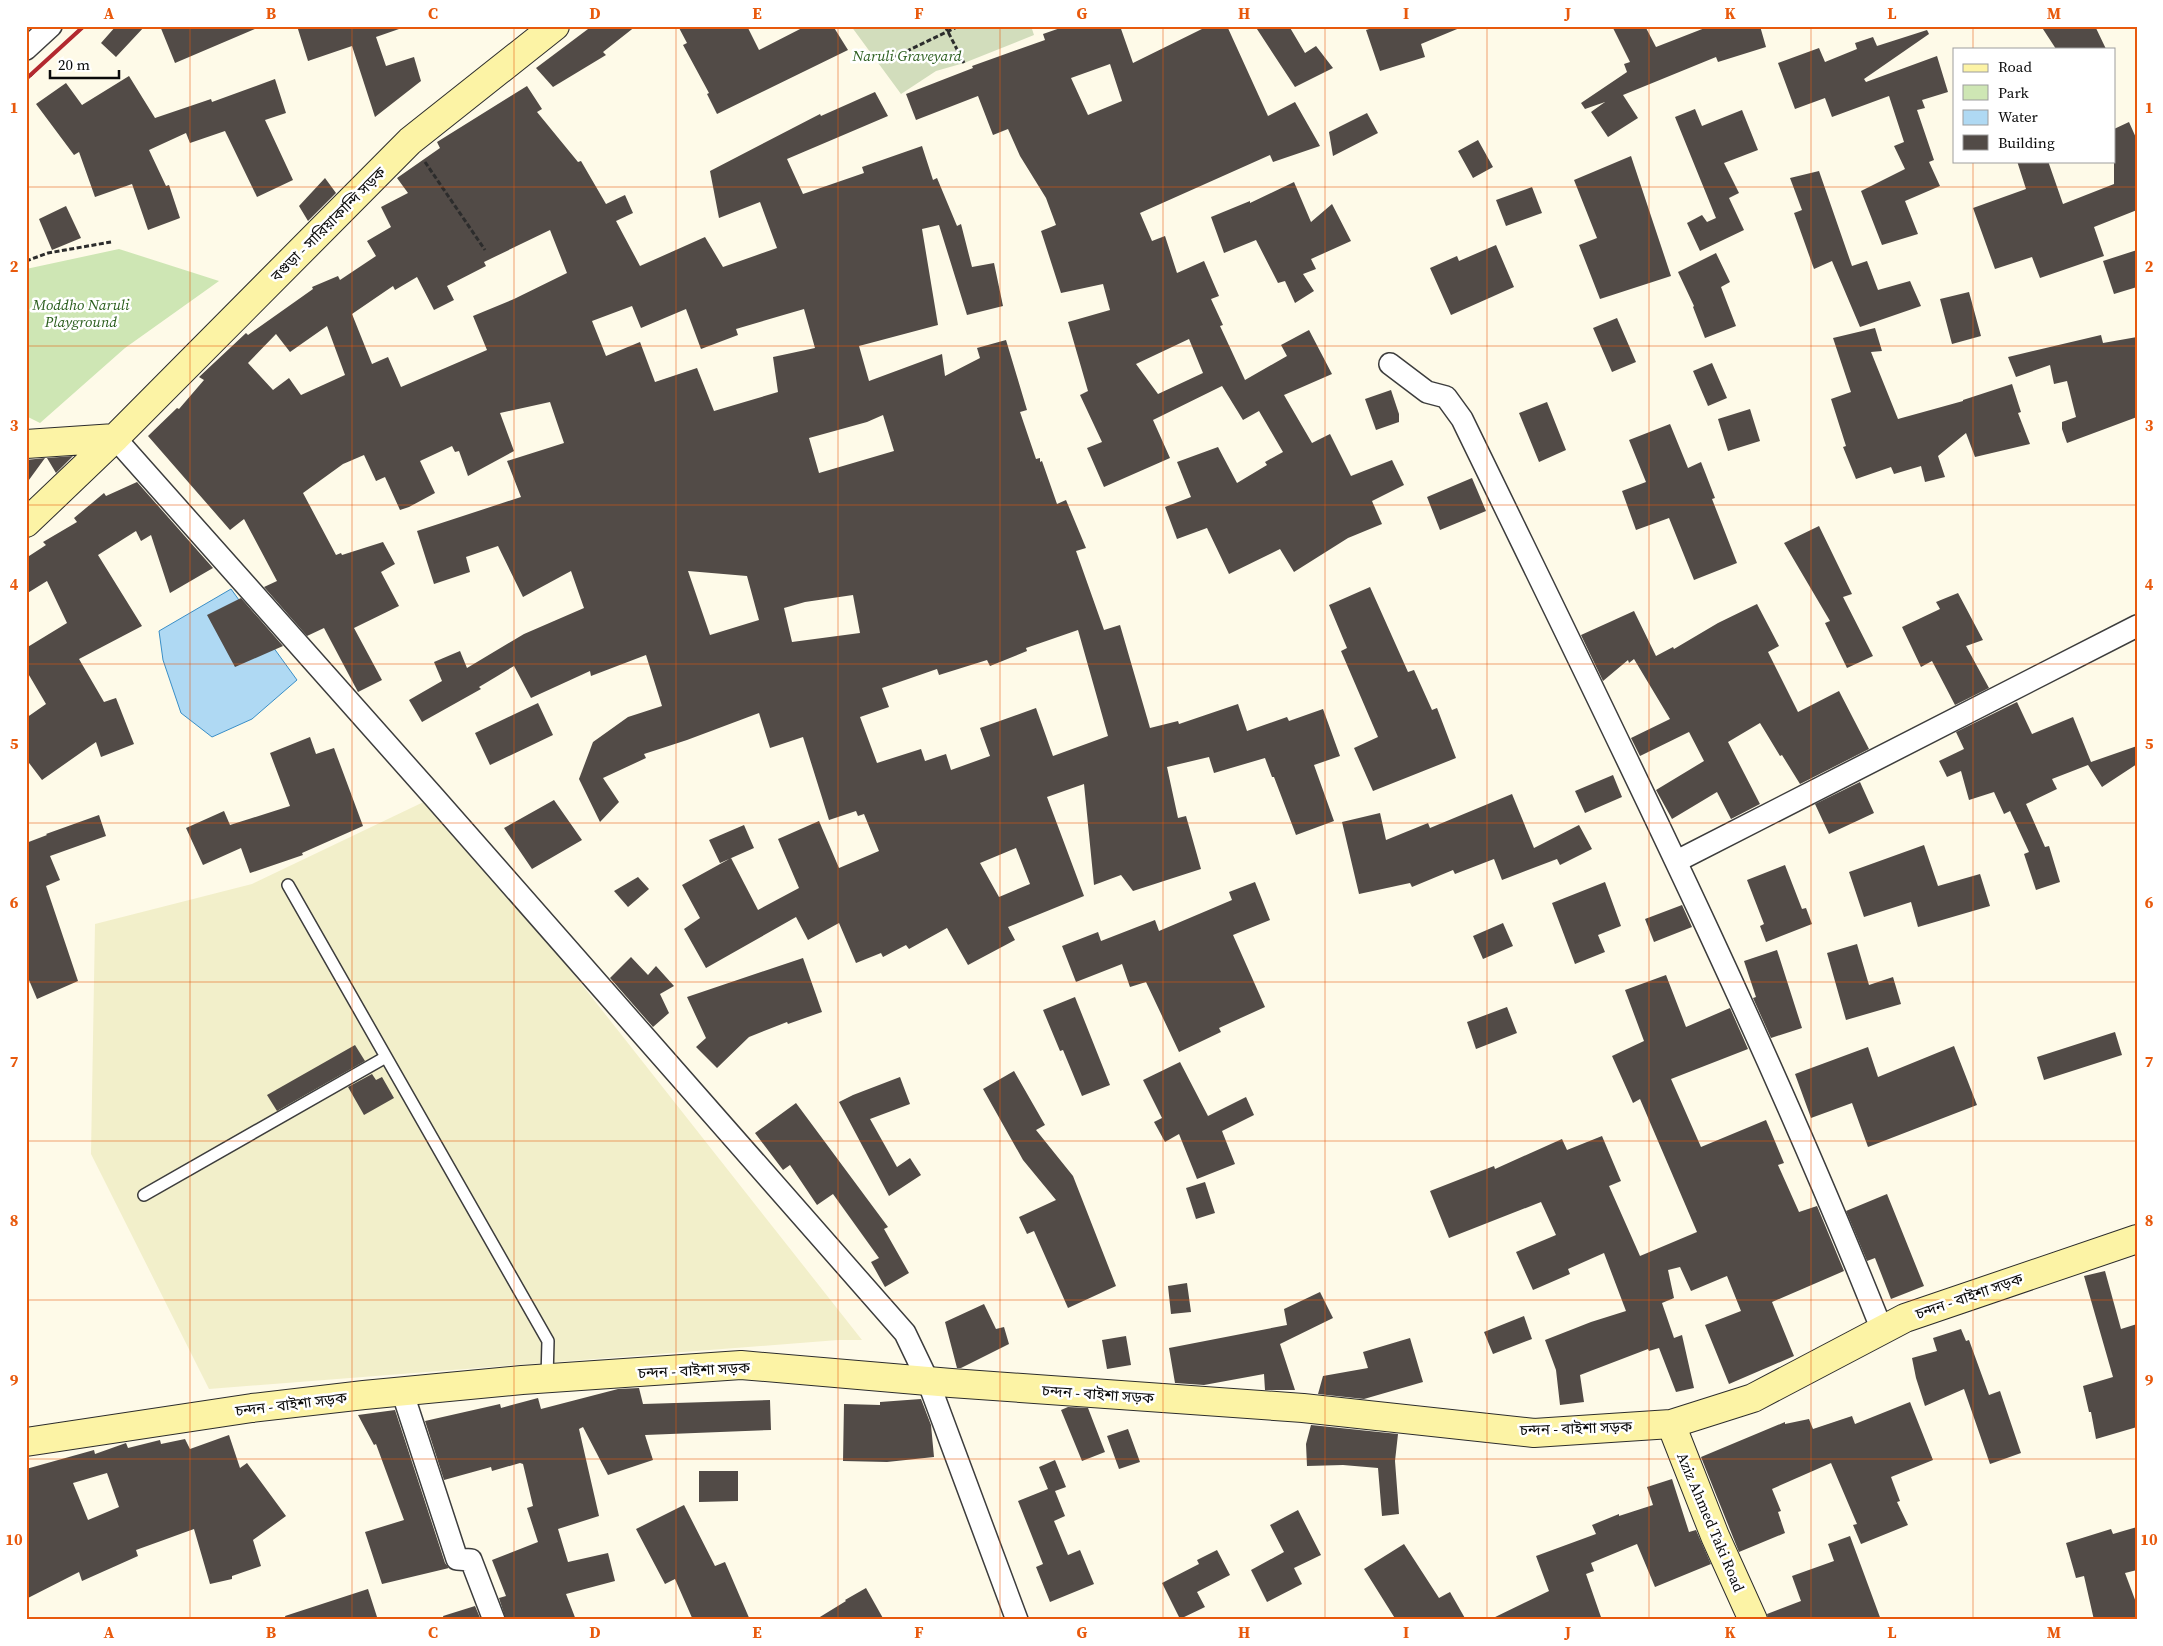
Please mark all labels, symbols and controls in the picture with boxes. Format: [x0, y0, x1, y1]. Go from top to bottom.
text: A [104, 2, 115, 24]
text: B [266, 2, 277, 24]
text: C [428, 2, 438, 24]
text: D [589, 2, 601, 24]
text: E [752, 2, 762, 24]
text: F [914, 2, 924, 24]
text: G [1077, 2, 1088, 24]
text: H [1238, 2, 1250, 24]
text: I [1403, 2, 1409, 24]
text: J [1564, 2, 1571, 24]
text: K [1724, 2, 1736, 24]
text: L [1887, 2, 1897, 24]
text: M [2047, 2, 2061, 24]
park label: Naruli Graveyard [851, 45, 962, 66]
scale bar [50, 48, 119, 80]
legend [1953, 48, 2116, 162]
text: 20 m [58, 54, 90, 75]
text: Road [1998, 56, 2032, 77]
text: Park [1998, 82, 2030, 103]
text: 1 [10, 96, 18, 118]
text: 1 [2145, 96, 2153, 118]
text: Water [1998, 106, 2039, 127]
text: Building [1998, 132, 2055, 153]
street label: বগুড়া - সারিয়াকান্দি সড়ক [265, 161, 391, 287]
text: 2 [10, 255, 19, 277]
text: 2 [2145, 255, 2154, 277]
park label: Moddho Naruli Playground [31, 294, 130, 332]
text: 3 [10, 414, 19, 436]
text: 3 [2145, 414, 2154, 436]
text: 4 [10, 573, 19, 595]
text: 4 [2145, 573, 2154, 595]
text: 5 [10, 732, 19, 754]
text: 5 [2145, 732, 2154, 754]
text: 6 [10, 891, 19, 913]
text: 6 [2145, 891, 2154, 913]
text: 7 [10, 1050, 19, 1072]
text: 7 [2145, 1050, 2154, 1072]
text: 8 [10, 1209, 18, 1231]
text: 8 [2145, 1209, 2153, 1231]
street label: চন্দন - বাইশা সড়ক [1912, 1267, 2026, 1325]
street label: চন্দন - বাইশা সড়ক [636, 1357, 752, 1383]
text: 9 [10, 1369, 19, 1391]
text: 9 [2145, 1369, 2154, 1391]
street label: চন্দন - বাইশা সড়ক [1040, 1380, 1156, 1408]
street label: চন্দন - বাইশা সড়ক [233, 1387, 349, 1421]
street label: চন্দন - বাইশা সড়ক [1519, 1416, 1633, 1440]
street label: Aziz Ahmed Taki Road [1672, 1449, 1750, 1595]
text: 10 [5, 1528, 23, 1550]
text: 10 [2140, 1528, 2158, 1550]
text: A [104, 1621, 115, 1643]
text: B [266, 1621, 277, 1643]
text: C [428, 1621, 438, 1643]
text: D [589, 1621, 601, 1643]
text: E [752, 1621, 762, 1643]
text: F [914, 1621, 924, 1643]
text: G [1077, 1621, 1088, 1643]
text: H [1238, 1621, 1250, 1643]
text: I [1403, 1621, 1409, 1643]
text: J [1564, 1621, 1571, 1643]
text: K [1724, 1621, 1736, 1643]
text: L [1887, 1621, 1897, 1643]
text: M [2047, 1621, 2061, 1643]

